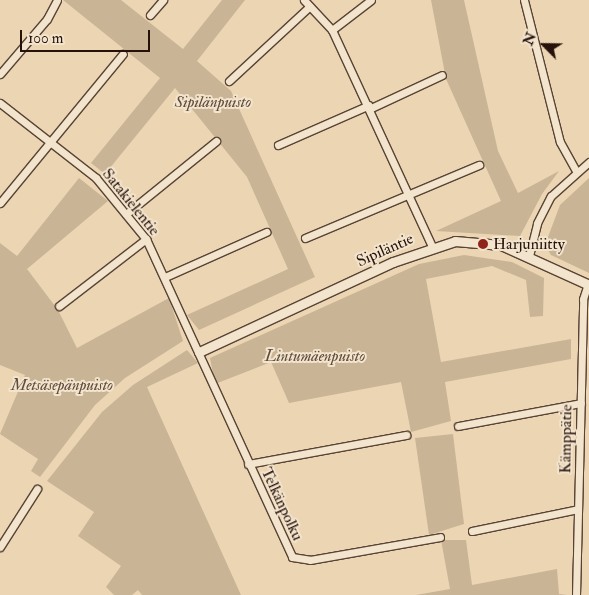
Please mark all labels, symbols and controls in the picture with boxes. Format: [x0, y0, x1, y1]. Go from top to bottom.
scale bar [22, 20, 152, 52]
north arrow [519, 20, 569, 70]
text: 100 m [28, 29, 63, 48]
text: N [519, 30, 540, 48]
park label: Sipilänpuisto [175, 92, 251, 112]
street label: Satakielentie [98, 165, 164, 239]
street label: Sipiläntie [354, 229, 416, 271]
place label: Harjuniitty [493, 234, 565, 254]
marker: Harjuniitty [477, 238, 489, 250]
park label: Lintumäenpuisto [265, 346, 365, 366]
park label: Metsäsepänpuisto [11, 375, 113, 395]
street label: Kämppätie [556, 404, 576, 474]
street label: Telkänpolku [257, 464, 307, 544]

